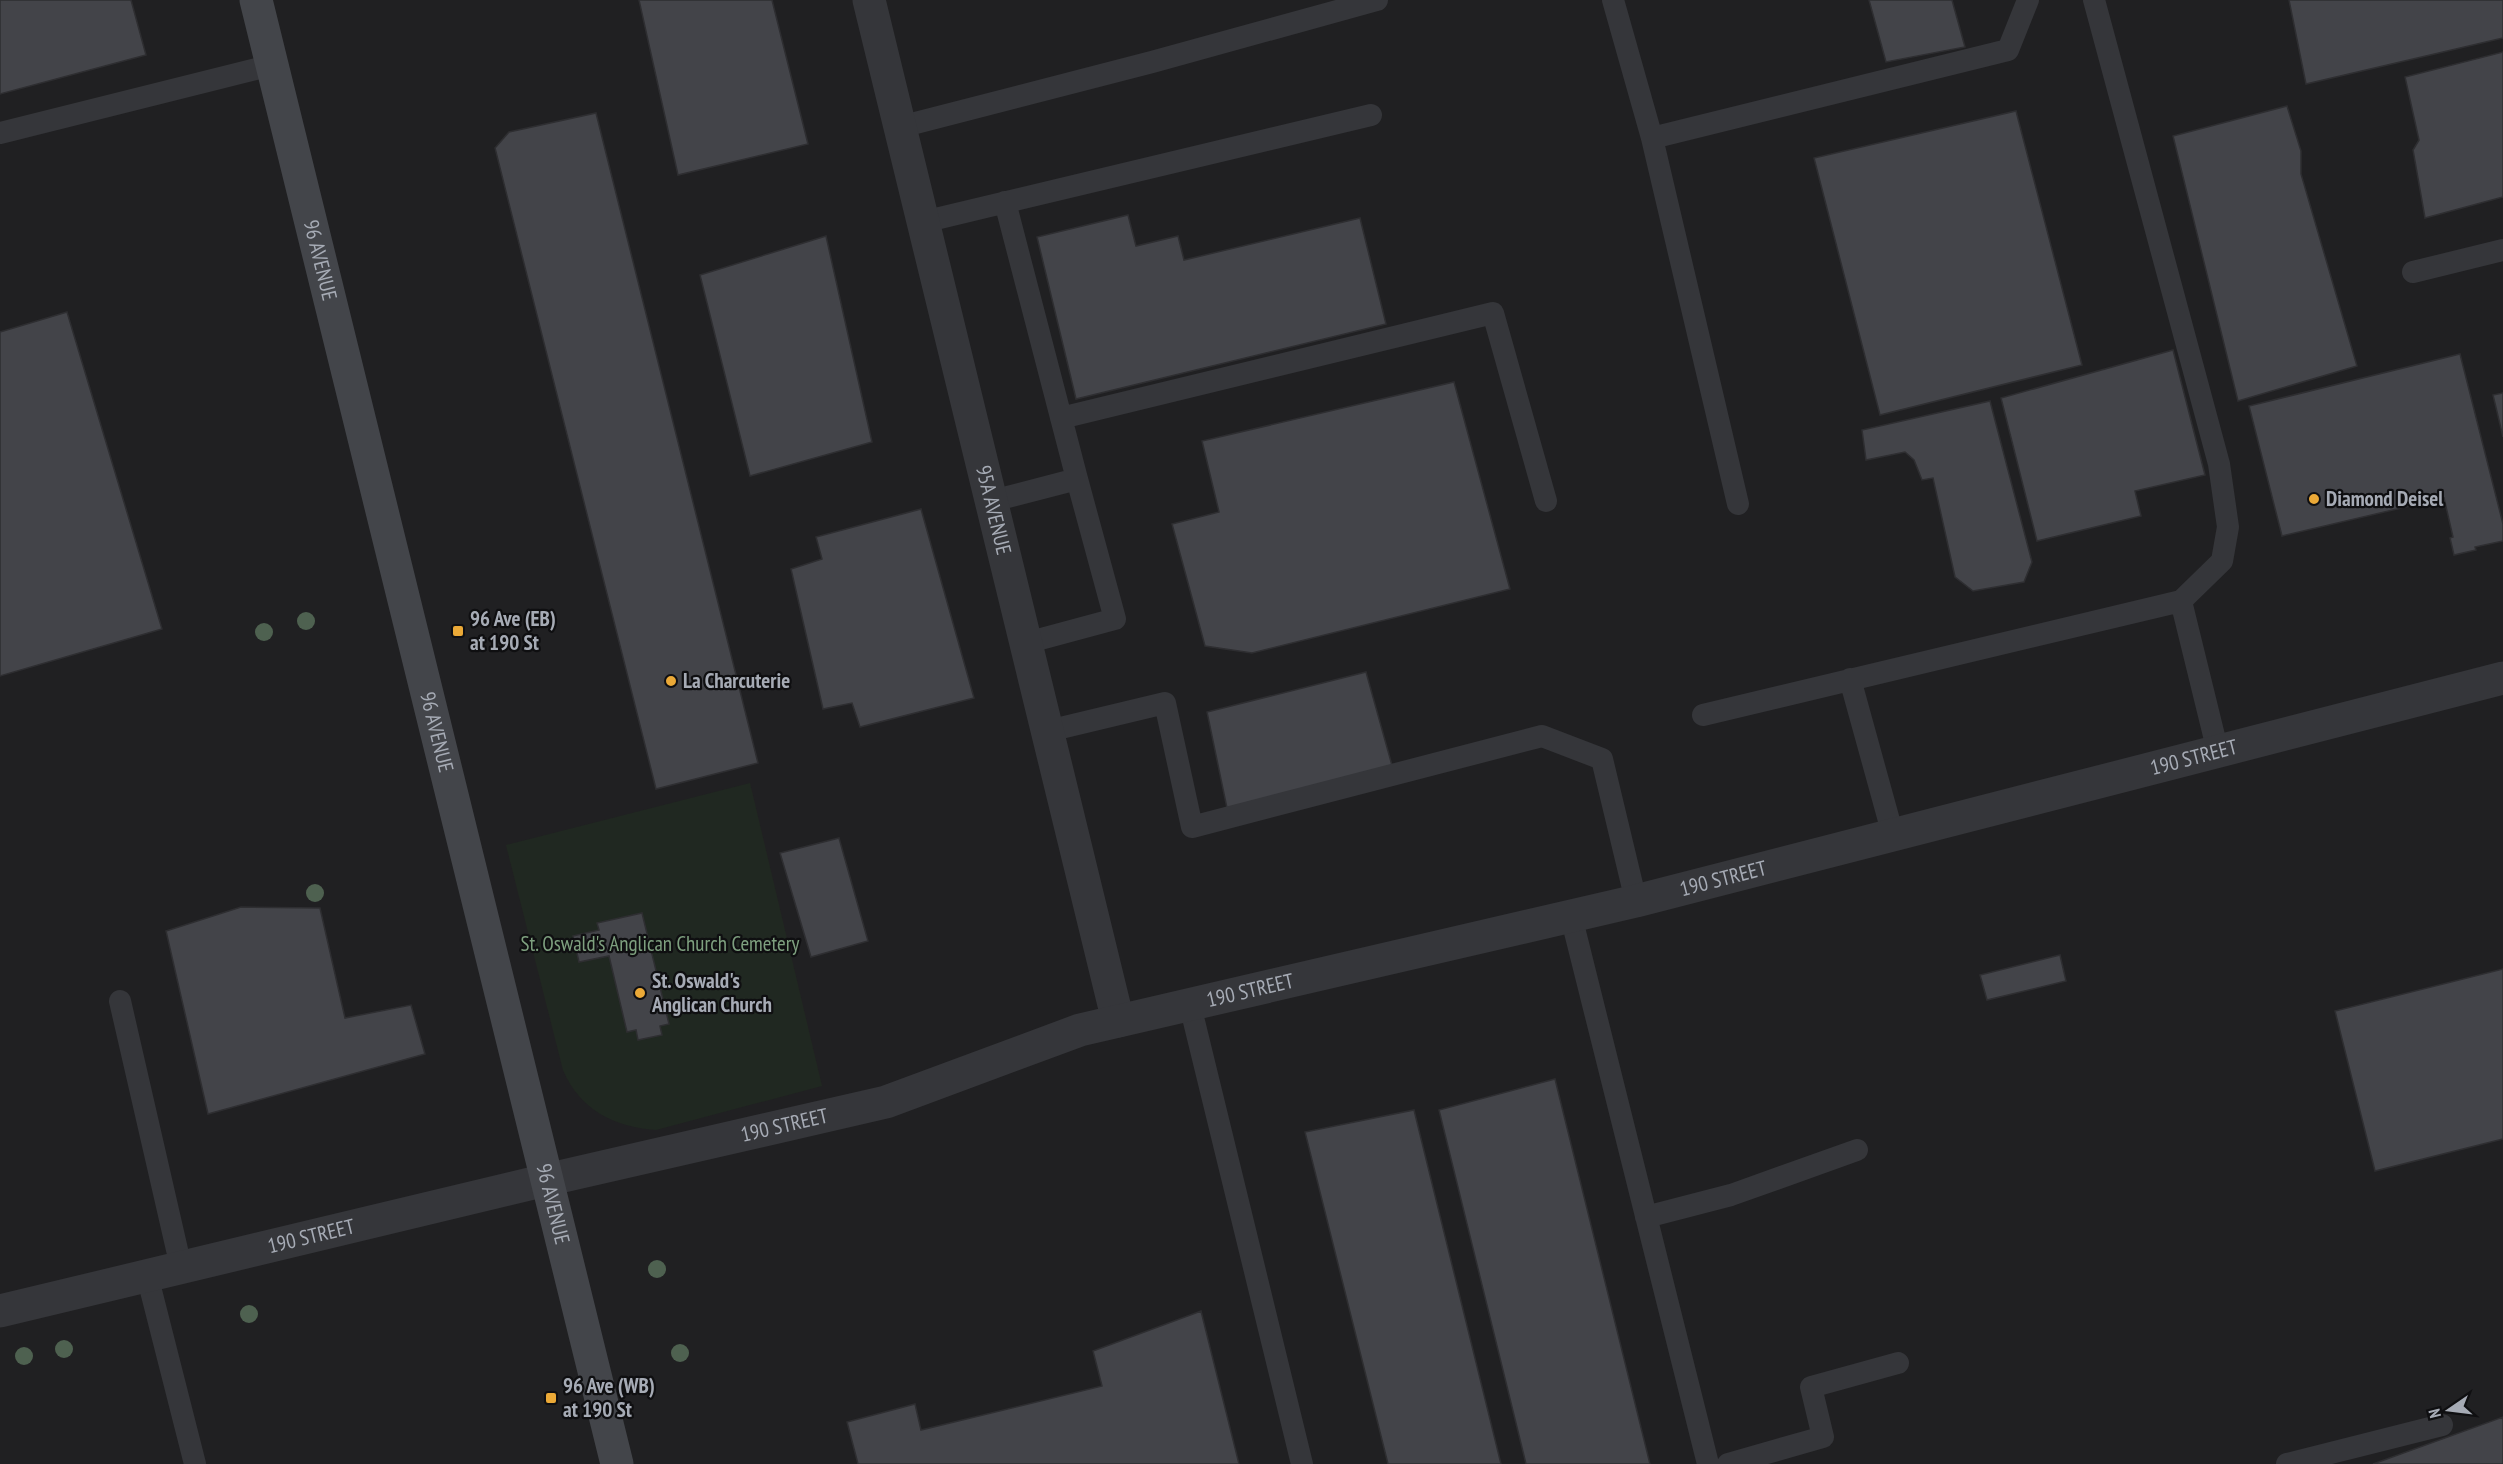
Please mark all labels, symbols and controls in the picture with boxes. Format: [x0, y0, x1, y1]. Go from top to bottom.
street label: 96 AVENUE [298, 217, 344, 303]
street label: 95A AVENUE [970, 462, 1018, 557]
place label: Diamond Deisel [2326, 485, 2444, 512]
marker: Diamond Deisel [2307, 492, 2321, 506]
place label: 96 Ave (EB) at 190 St [470, 605, 556, 656]
marker: 96 Ave (EB) at 190 St [451, 624, 465, 638]
place label: La Charcuterie [683, 667, 790, 694]
marker: La Charcuterie [664, 674, 678, 688]
street label: 96 AVENUE [414, 689, 460, 775]
street label: 190 STREET [2147, 733, 2241, 781]
street label: 190 STREET [1677, 854, 1770, 902]
park label: St. Oswald's Anglican Church Cemetery [521, 930, 799, 957]
place label: St. Oswald's Anglican Church [651, 967, 772, 1018]
street label: 190 STREET [1204, 967, 1297, 1013]
marker: St. Oswald's Anglican Church [633, 986, 647, 1000]
street label: 190 STREET [738, 1102, 831, 1148]
street label: 96 AVENUE [530, 1161, 576, 1247]
street label: 190 STREET [265, 1212, 358, 1259]
place label: 96 Ave (WB) at 190 St [563, 1372, 655, 1423]
north arrow [2419, 1380, 2479, 1440]
marker: 96 Ave (WB) at 190 St [544, 1391, 558, 1405]
text: N [2424, 1407, 2445, 1420]

